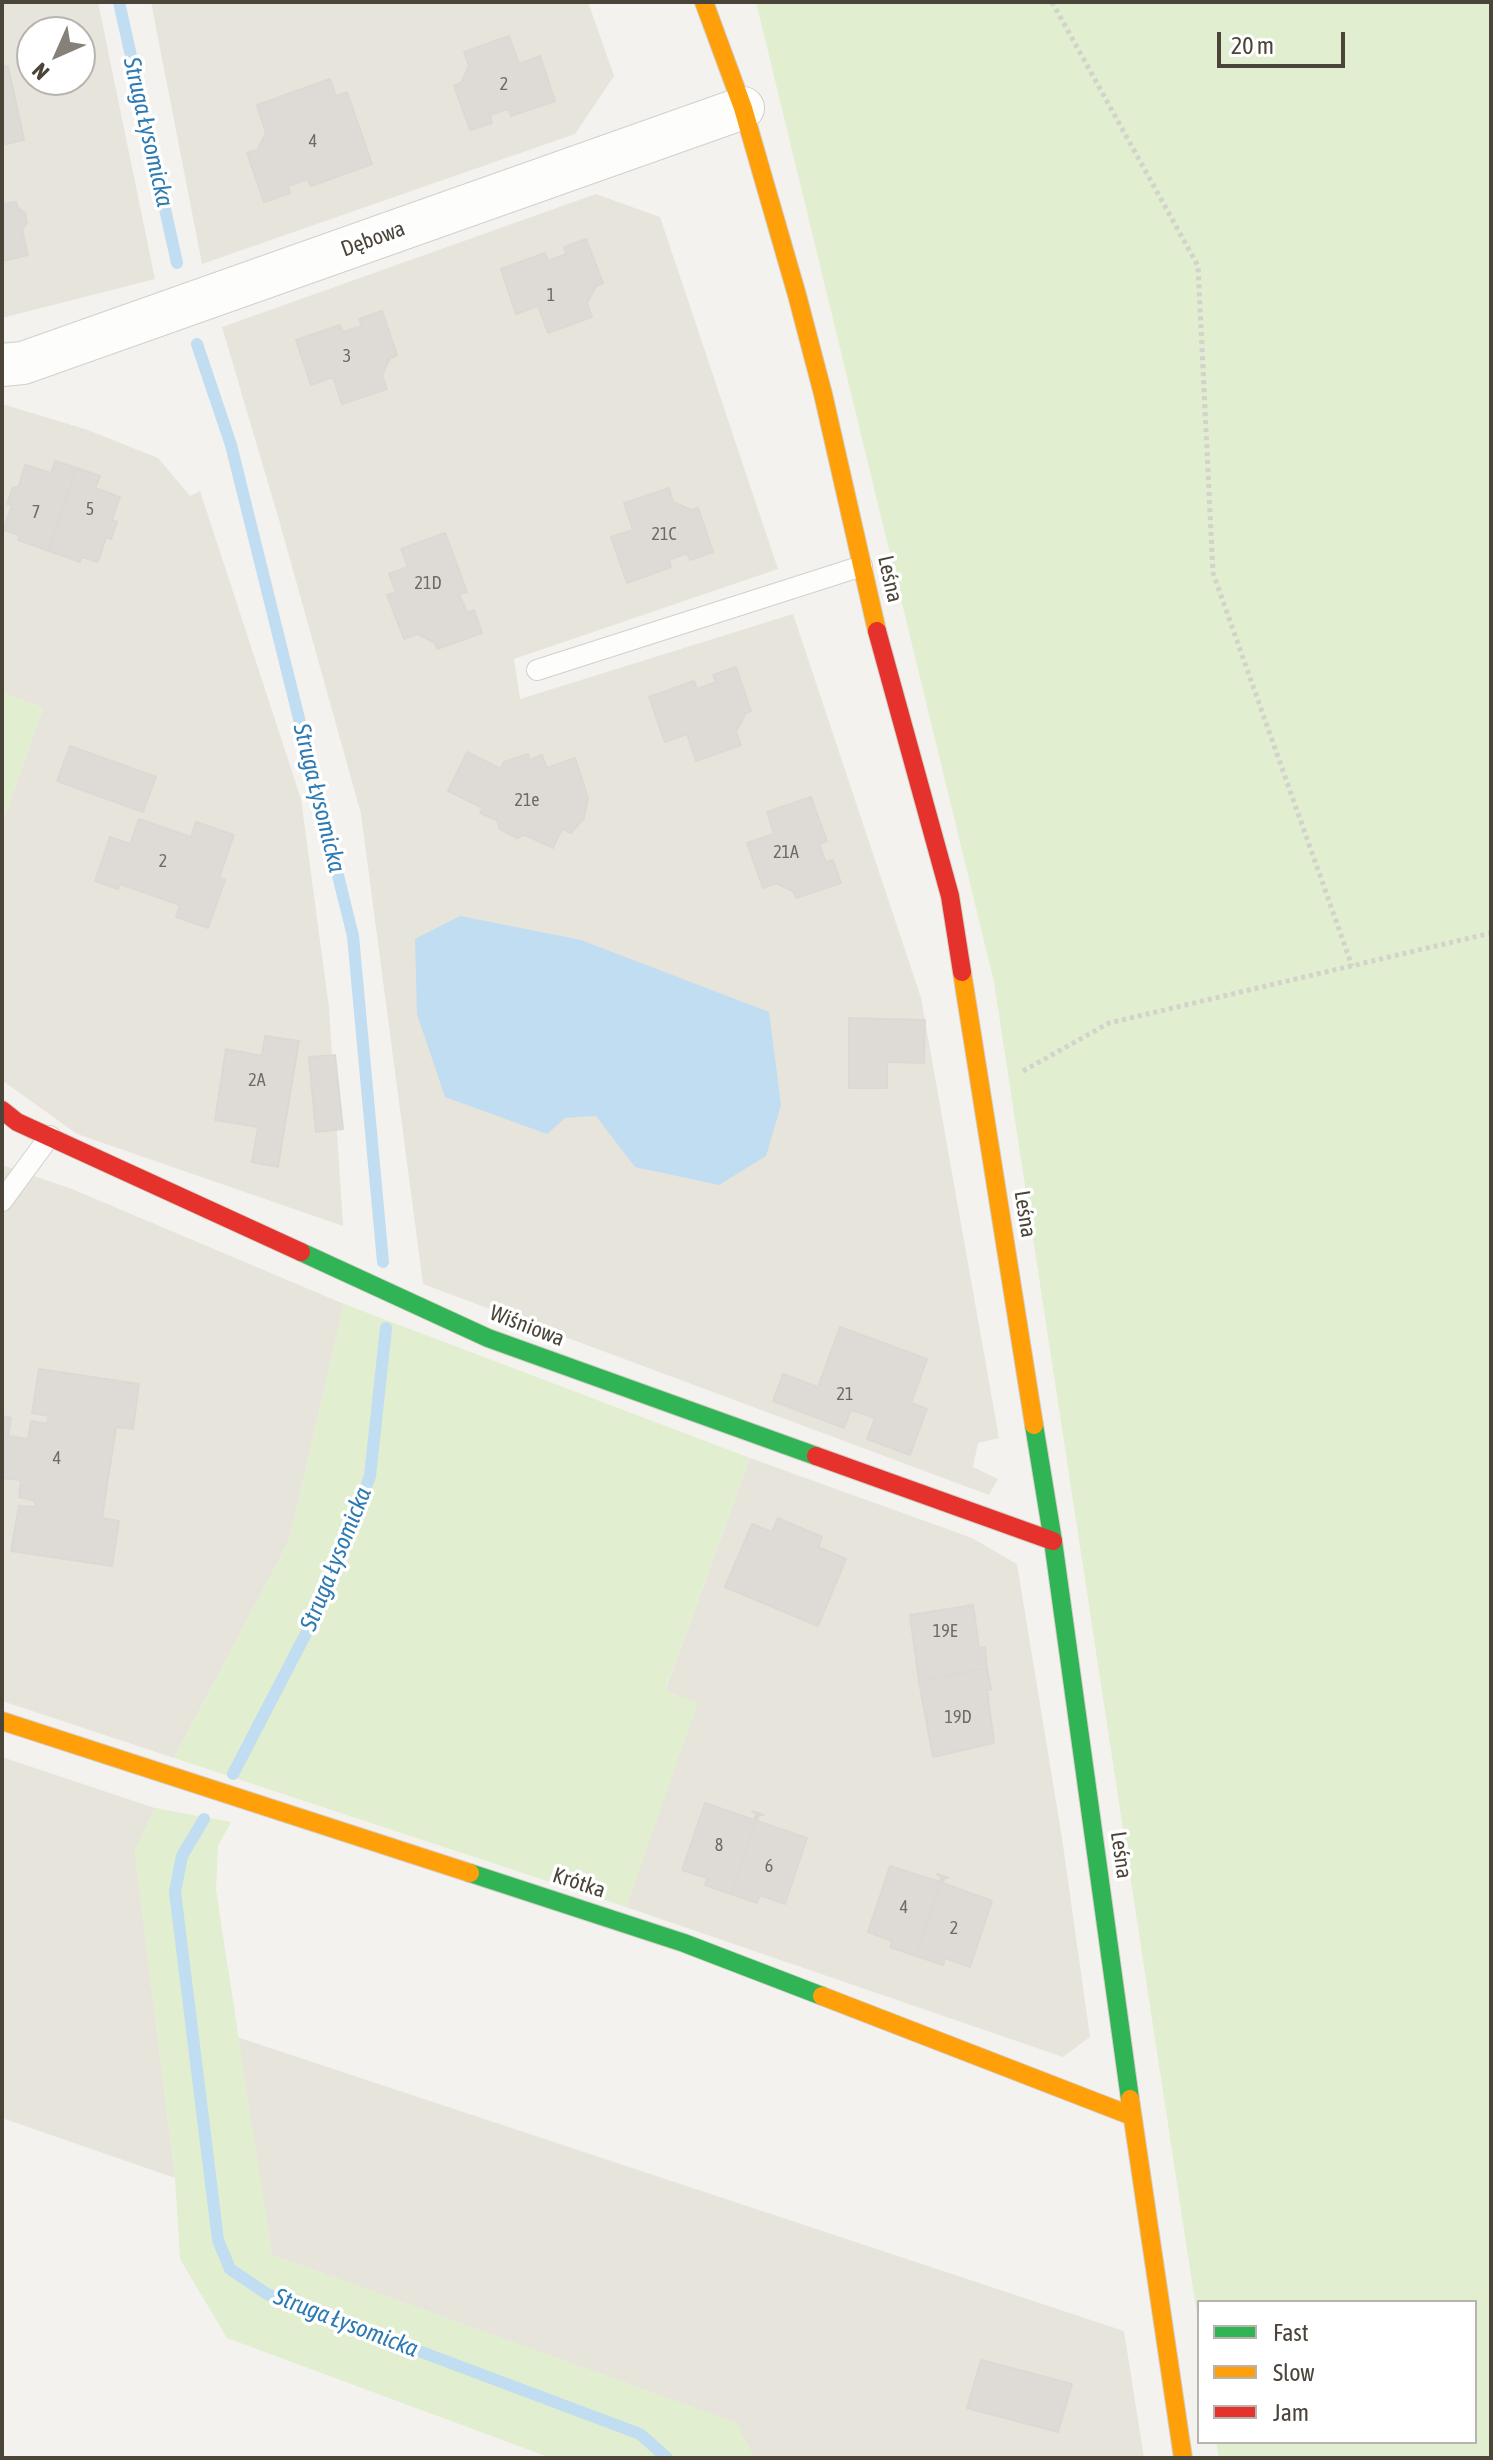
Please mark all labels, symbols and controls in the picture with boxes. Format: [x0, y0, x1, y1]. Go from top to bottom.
north arrow [16, 16, 96, 96]
scale bar [1221, 16, 1349, 66]
text: 20 m [1231, 32, 1274, 59]
water label: Struga Łysomicka [117, 55, 179, 209]
text: N [27, 58, 54, 85]
house number: 2 [500, 73, 508, 95]
house number: 4 [309, 130, 317, 152]
street label: Dębowa [337, 215, 409, 263]
house number: 1 [547, 284, 555, 306]
house number: 3 [343, 345, 351, 367]
house number: 5 [86, 498, 94, 520]
house number: 7 [32, 501, 40, 523]
house number: 21C [651, 523, 677, 545]
street label: Leśna [872, 553, 908, 605]
house number: 21D [415, 572, 441, 594]
water label: Struga Łysomicka [287, 721, 351, 875]
house number: 21e [514, 789, 540, 811]
house number: 21A [773, 841, 799, 863]
house number: 2 [159, 850, 167, 872]
house number: 2A [248, 1069, 266, 1091]
street label: Leśna [1008, 1189, 1042, 1239]
street label: Wiśniowa [486, 1300, 568, 1352]
house number: 21 [837, 1383, 853, 1405]
house number: 4 [53, 1447, 61, 1469]
water label: Struga Łysomicka [294, 1483, 378, 1635]
house number: 19E [933, 1620, 957, 1642]
house number: 19D [945, 1706, 971, 1728]
street label: Leśna [1105, 1830, 1137, 1880]
house number: 8 [715, 1834, 723, 1856]
house number: 6 [765, 1855, 773, 1877]
street label: Krótka [549, 1862, 609, 1904]
house number: 4 [900, 1896, 908, 1918]
house number: 2 [950, 1917, 958, 1939]
water label: Struga Łysomicka [270, 2282, 422, 2364]
legend [1197, 2300, 1477, 2444]
text: Fast [1273, 2319, 1309, 2346]
text: Slow [1273, 2359, 1315, 2386]
text: Jam [1273, 2399, 1309, 2426]

